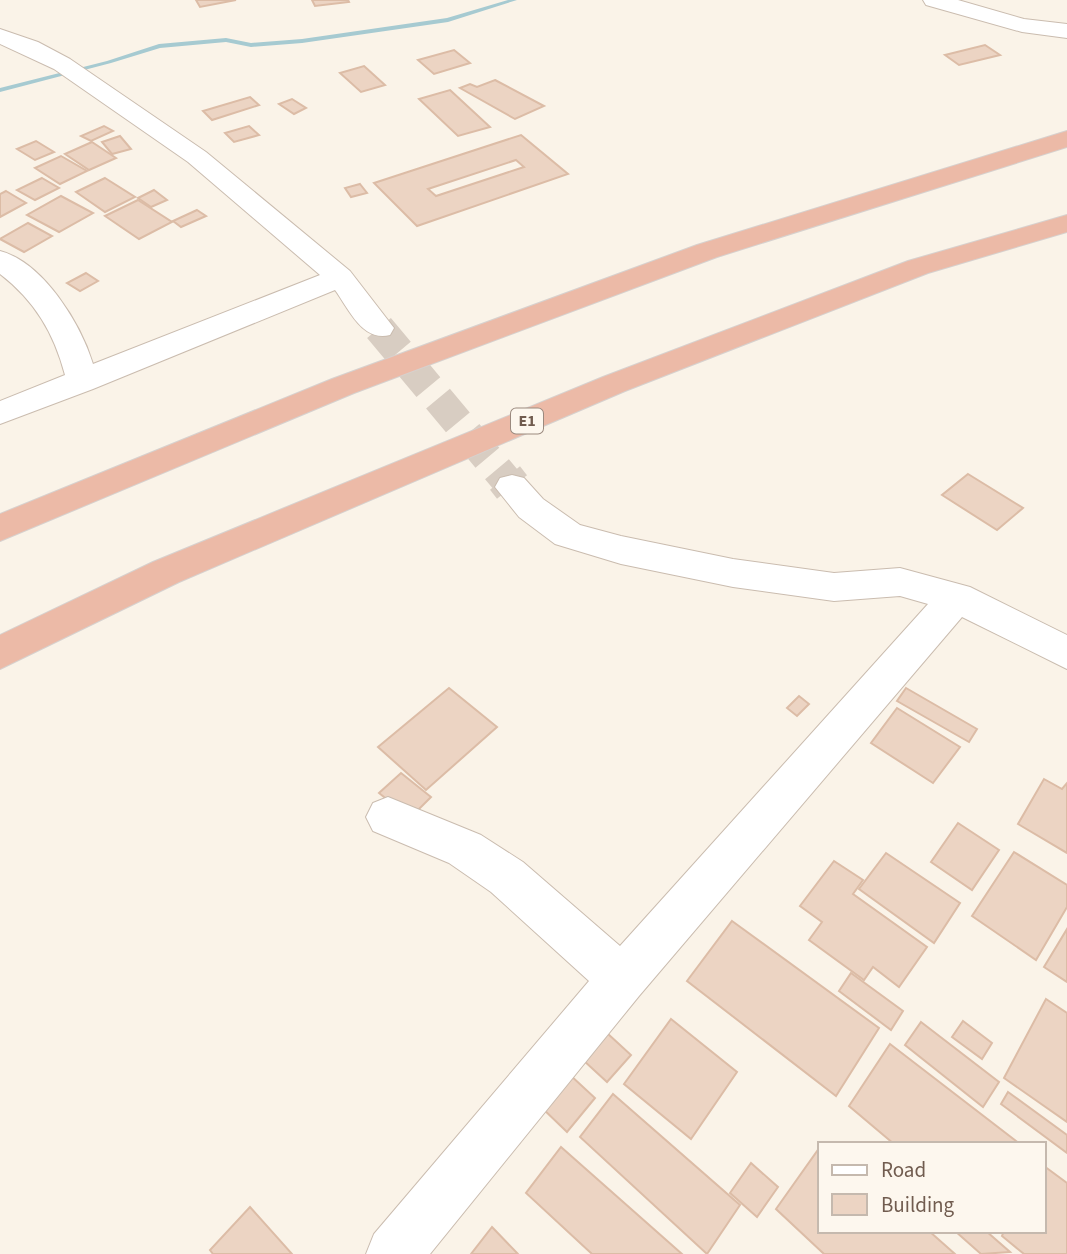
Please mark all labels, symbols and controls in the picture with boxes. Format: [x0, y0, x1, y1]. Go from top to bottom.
road number: E1 [511, 408, 543, 434]
legend [818, 1142, 1046, 1233]
text: Road [881, 1155, 926, 1185]
text: Building [881, 1190, 955, 1220]

